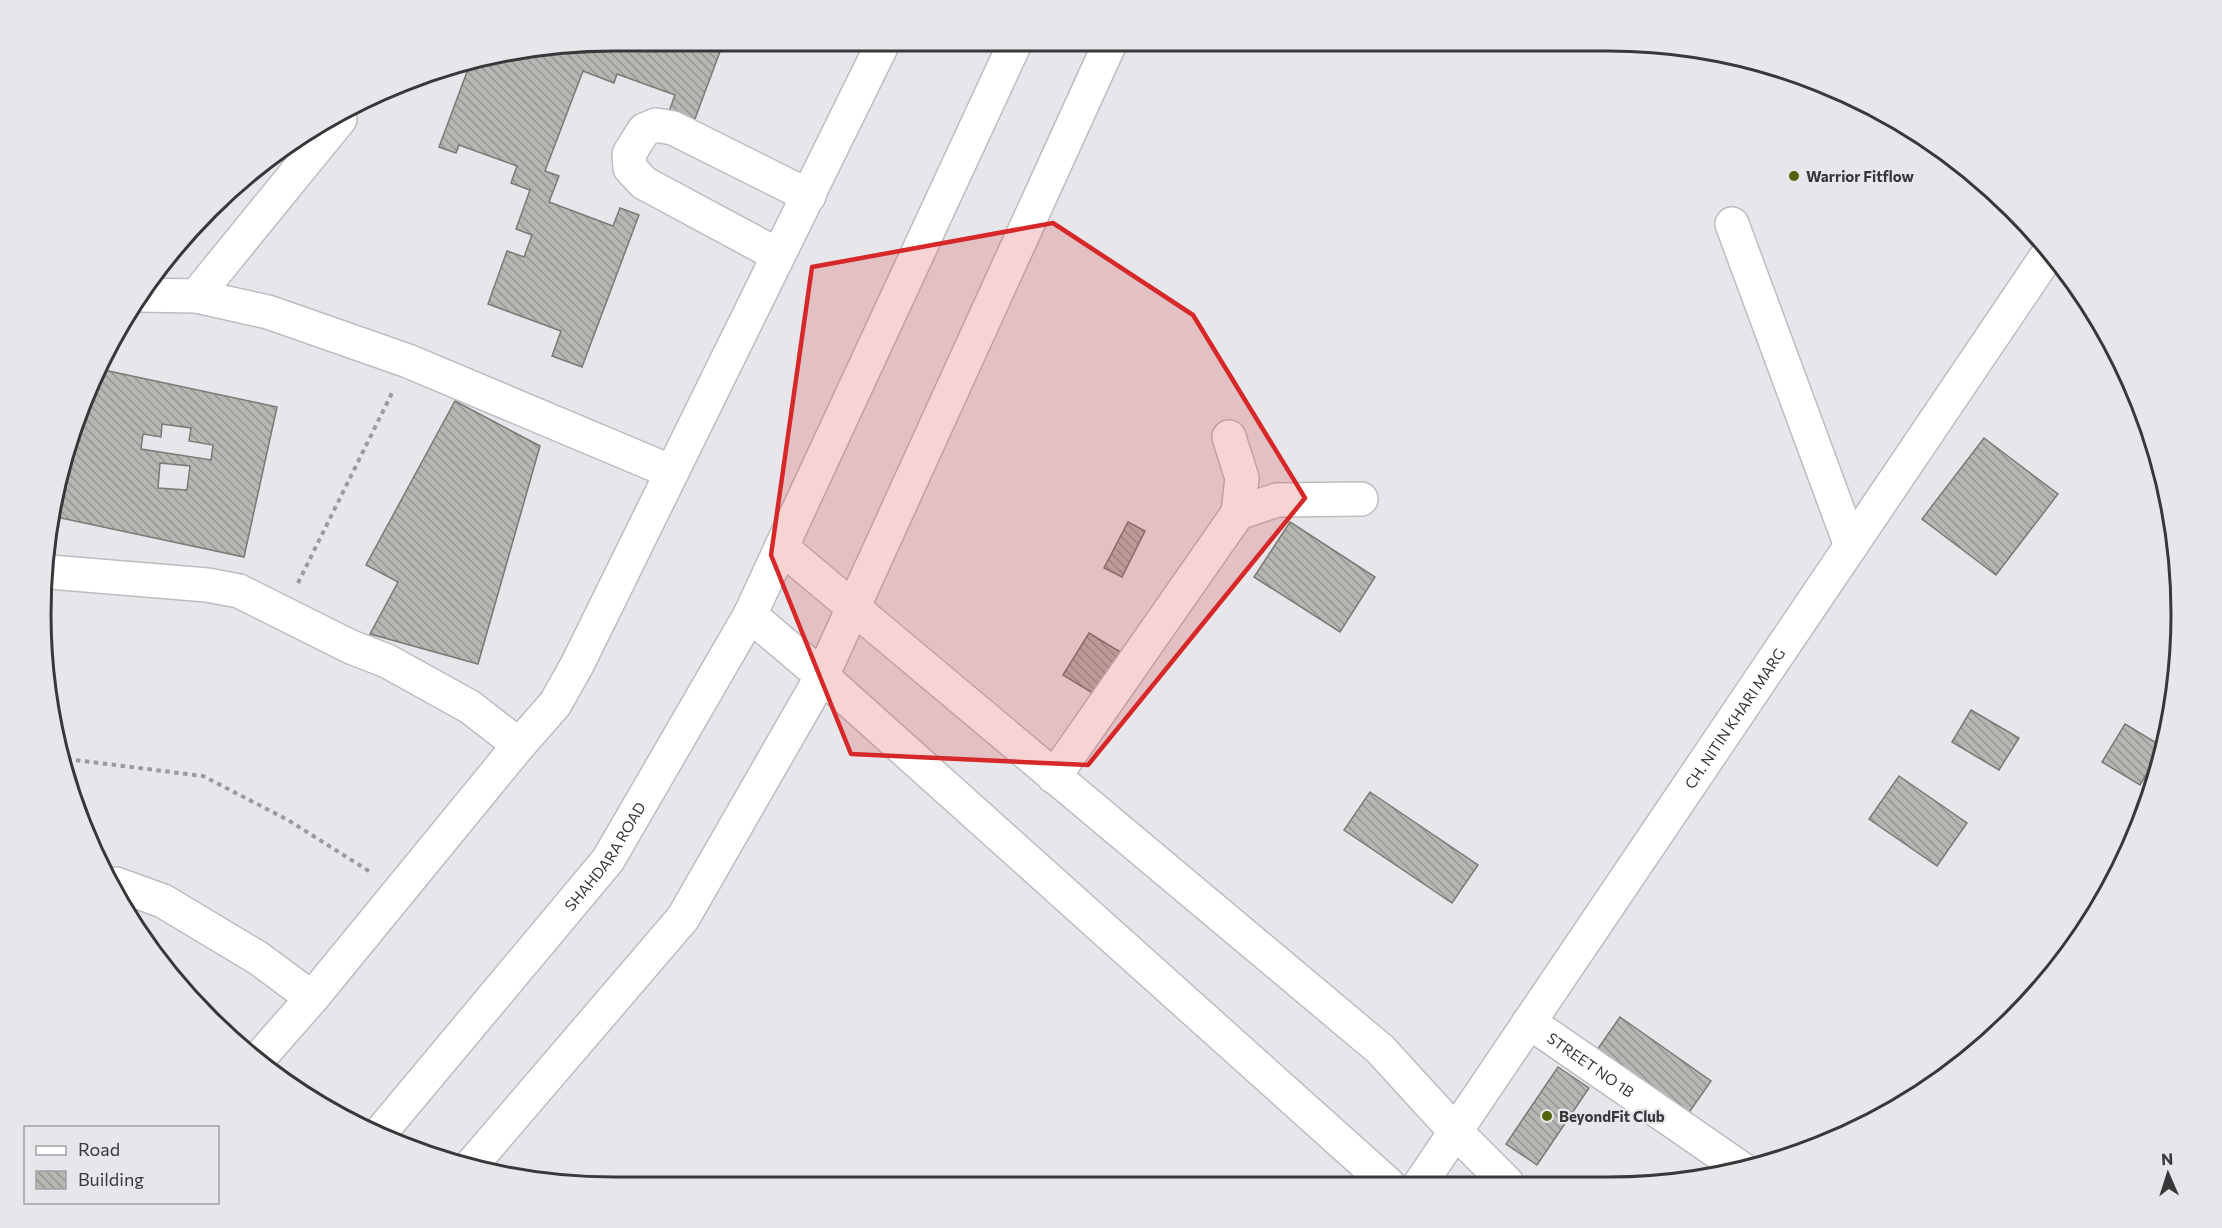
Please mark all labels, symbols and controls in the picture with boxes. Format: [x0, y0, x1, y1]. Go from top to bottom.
place label: Warrior Fitflow [1806, 167, 1914, 185]
marker: Warrior Fitflow [1787, 169, 1801, 183]
street label: CH. NITIN KHARI MARG [1681, 644, 1788, 792]
street label: SHAHDARA ROAD [561, 799, 649, 914]
street label: STREET NO 1B [1544, 1028, 1638, 1101]
place label: BeyondFit Club [1559, 1107, 1665, 1125]
marker: BeyondFit Club [1540, 1109, 1554, 1123]
legend [24, 1126, 219, 1204]
text: Road [78, 1138, 120, 1160]
north arrow [2138, 1144, 2198, 1204]
text: N [2161, 1149, 2174, 1168]
text: Building [78, 1168, 144, 1190]

